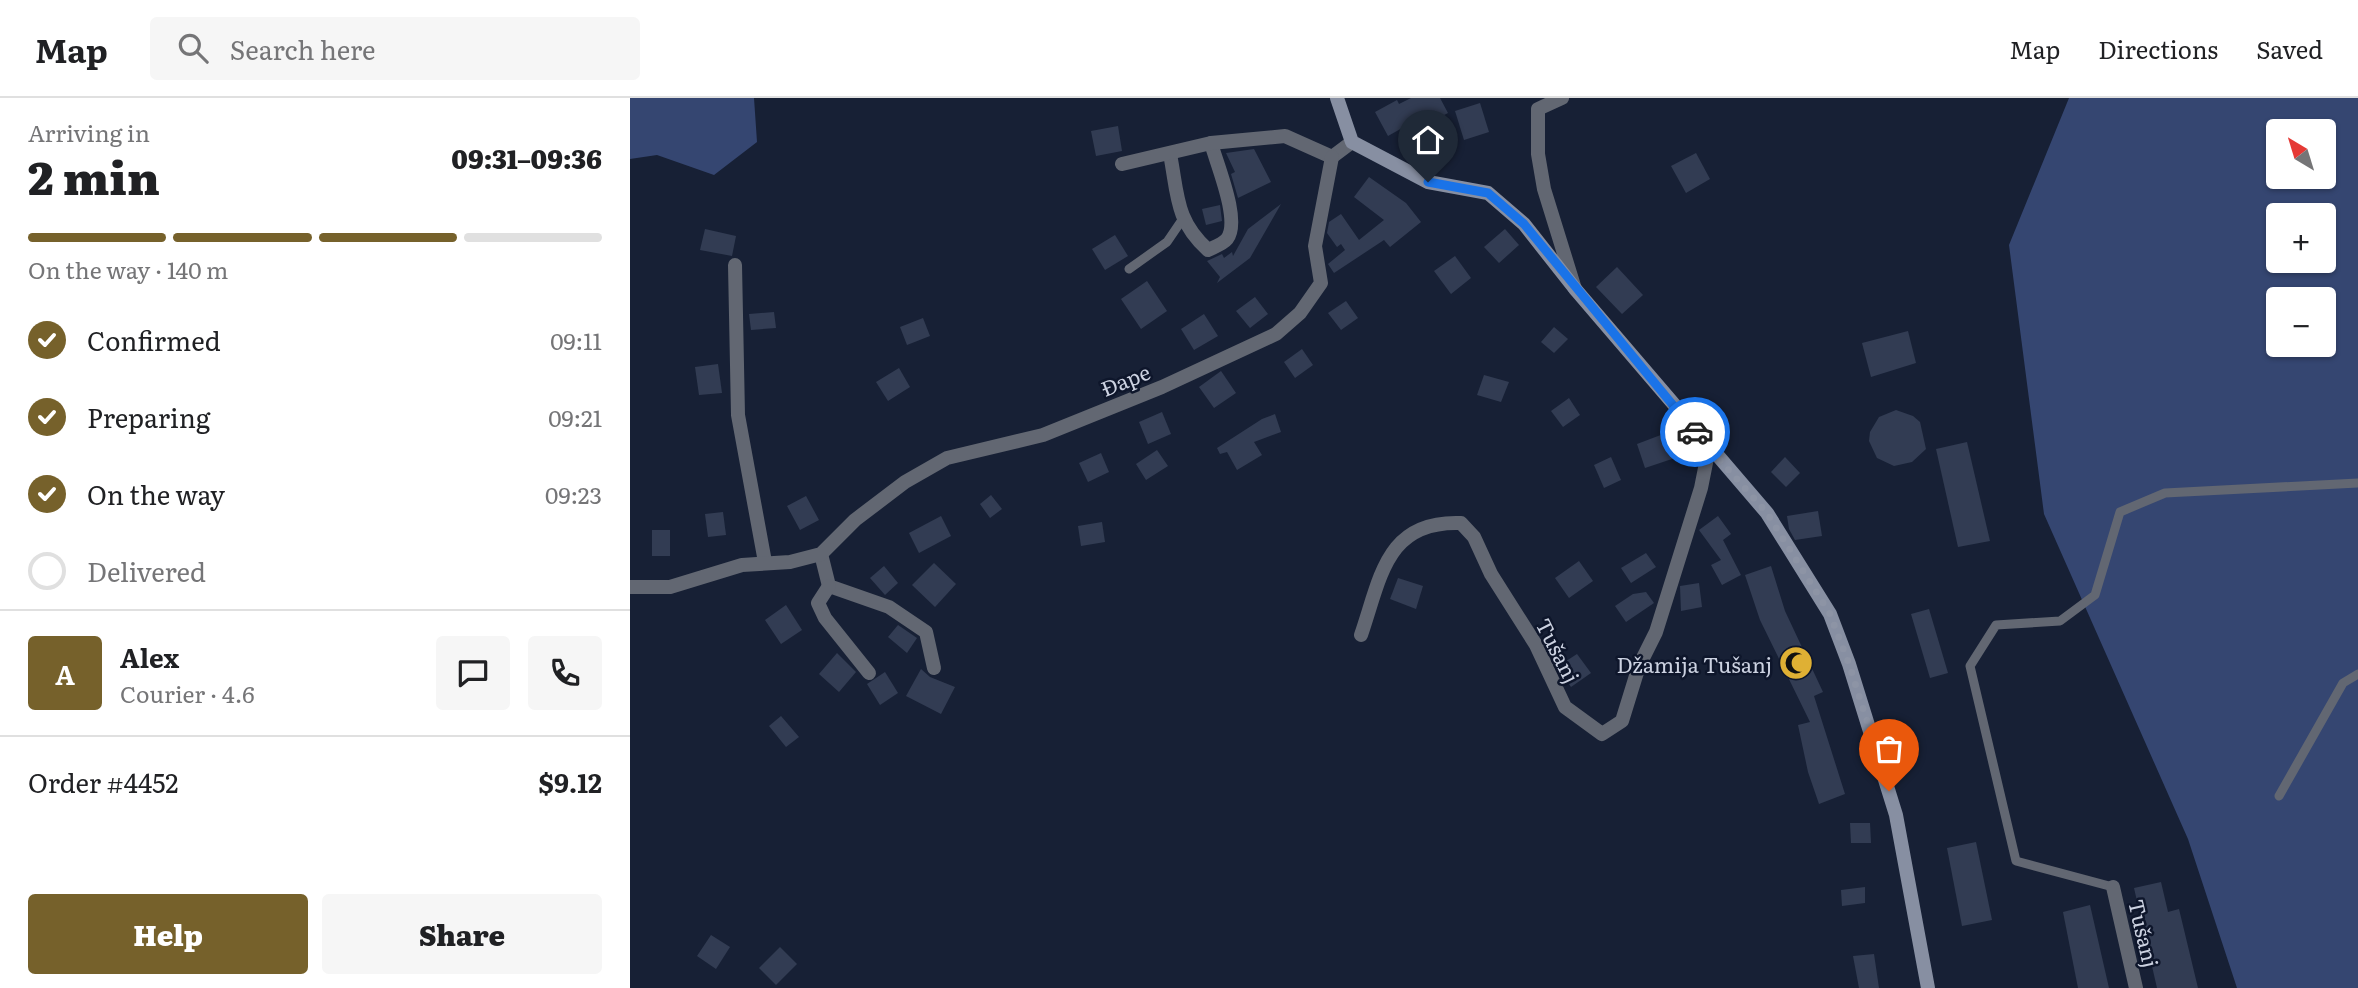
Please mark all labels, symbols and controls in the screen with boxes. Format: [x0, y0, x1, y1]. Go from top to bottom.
search box [150, 17, 640, 80]
text: Map [35, 24, 108, 73]
icon: search [174, 29, 212, 67]
text: Search here [230, 29, 376, 68]
text: Map [2009, 31, 2060, 66]
text: Directions [2098, 31, 2218, 66]
text: Saved [2256, 31, 2323, 66]
pin [1398, 110, 1458, 182]
text: Arriving in [28, 115, 150, 149]
north arrow [2266, 119, 2336, 189]
map controls [2266, 119, 2336, 357]
icon: home [1409, 121, 1447, 159]
text: 09:31–09:36 [451, 138, 602, 177]
text: 2 min [28, 141, 160, 209]
button: + [2266, 203, 2336, 273]
text: On the way · 140 m [28, 252, 228, 286]
button: − [2266, 287, 2336, 357]
text: Confirmed [87, 320, 221, 359]
icon: check [28, 321, 66, 359]
text: 09:11 [550, 323, 602, 357]
street label: Đape [1096, 355, 1155, 403]
text: Preparing [87, 397, 210, 436]
courier [1660, 397, 1730, 467]
icon: check [28, 398, 66, 436]
text: 09:21 [548, 400, 602, 434]
icon: car [1676, 413, 1714, 451]
text: On the way [87, 474, 225, 513]
icon: check [28, 475, 66, 513]
text: 09:23 [545, 477, 602, 511]
text: Delivered [87, 551, 206, 590]
street label: Tušanj [1530, 612, 1588, 688]
button: chat [436, 636, 510, 710]
button: phone [528, 636, 602, 710]
text: Alex [120, 637, 179, 676]
mosque icon: Džamija Tušanj [1777, 644, 1815, 682]
place label: Džamija Tušanj [1616, 648, 1772, 679]
text: A [55, 654, 75, 693]
text: Courier · 4.6 [120, 676, 255, 710]
pin [1859, 719, 1919, 791]
icon: bag [1870, 730, 1908, 768]
text: Order #4452 [28, 762, 179, 801]
text: $9.12 [539, 762, 602, 801]
button: Help [28, 894, 308, 974]
button: Share [322, 894, 602, 974]
street label: Tušanj [2122, 896, 2168, 970]

